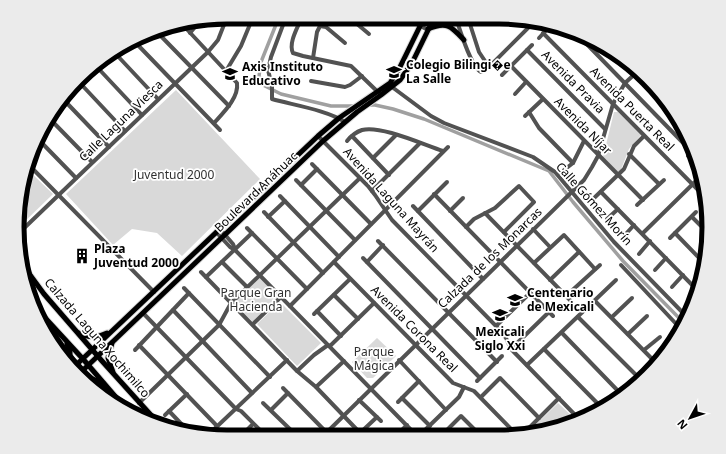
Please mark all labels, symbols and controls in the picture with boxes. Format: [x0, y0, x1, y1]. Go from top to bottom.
street label: Avenida Pravia [538, 46, 609, 117]
place label: Colegio Bilingi�e La Salle [406, 56, 511, 87]
place label: Axis Instituto Educativo [242, 58, 323, 89]
school or university icon: Colegio Bilingi�e La Salle [385, 63, 403, 81]
street label: Avenida Puerta Real [586, 63, 678, 155]
school or university icon: Axis Instituto Educativo [221, 65, 239, 83]
street label: Calle Laguna Viesca [75, 76, 166, 165]
street label: Avenida Níjar [551, 93, 616, 158]
street label: Avenida Laguna Mayrán [340, 143, 443, 256]
street label: Boulevard Anáhuac [210, 147, 301, 236]
street label: Calle Gómez Morín [552, 158, 636, 249]
park label: Juventud 2000 [133, 166, 214, 183]
street label: Calzada de los Monarcas [434, 203, 546, 312]
place label: Plaza Juventud 2000 [93, 240, 179, 271]
building icon: Plaza Juventud 2000 [73, 247, 91, 265]
street label: Calzada Laguna Xochimilco [41, 274, 154, 401]
street label: Avenida Corona Real [367, 281, 462, 376]
park label: Parque Gran Hacienda [221, 284, 292, 315]
place label: Centenario de Mexicali [527, 284, 594, 315]
school or university icon: Centenario de Mexicali [506, 291, 524, 309]
school or university icon: Mexicali Siglo Xxi [491, 306, 509, 324]
place label: Mexicali Siglo Xxi [475, 323, 525, 354]
park label: Parque Mágica [354, 343, 394, 374]
north arrow [670, 398, 710, 438]
text: N [673, 416, 691, 433]

